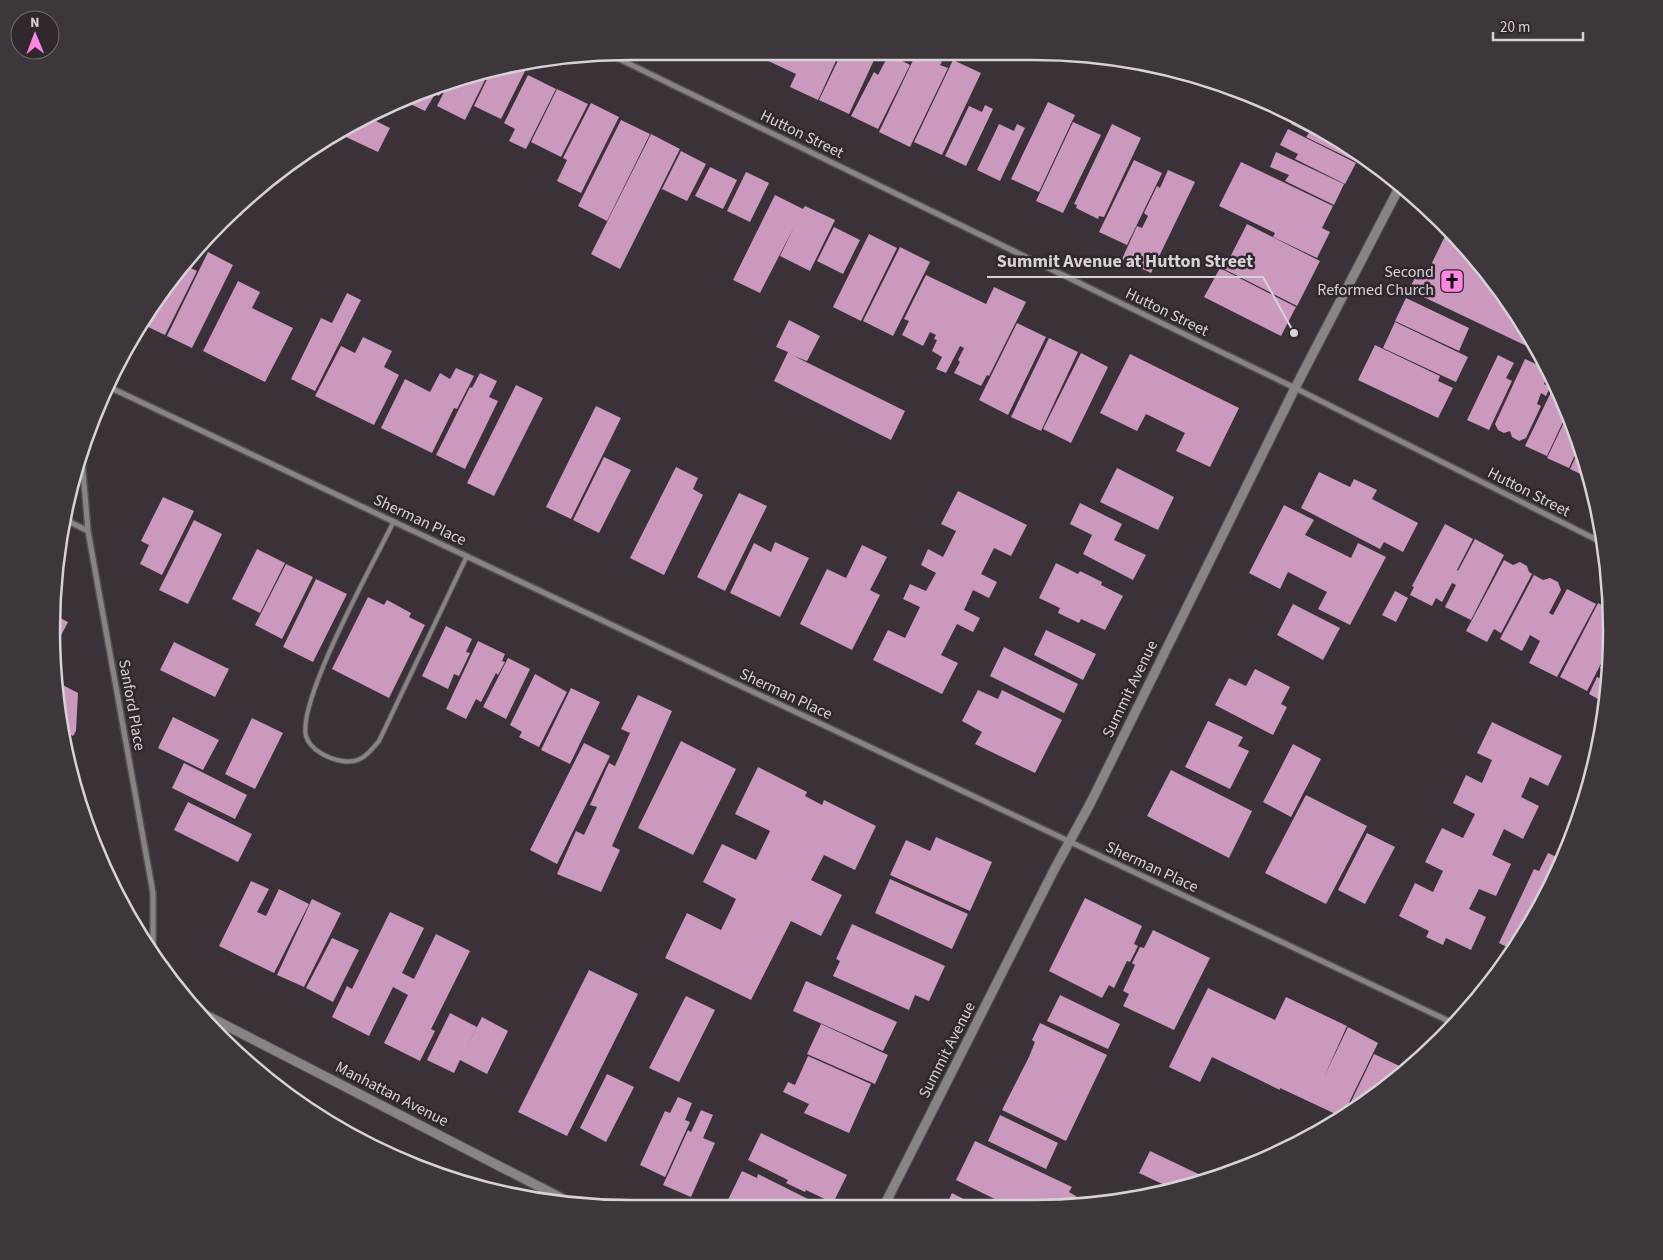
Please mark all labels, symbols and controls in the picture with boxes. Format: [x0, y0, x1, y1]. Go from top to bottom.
north arrow [10, 10, 60, 60]
scale bar [1493, 10, 1583, 42]
text: N [30, 13, 40, 33]
text: 20 m [1500, 17, 1530, 38]
street label: Hutton Street [757, 104, 848, 164]
callout: Summit Avenue at Hutton Street [987, 244, 1263, 277]
text: Summit Avenue at Hutton Street [997, 249, 1253, 274]
place label: Second Reformed Church [1317, 261, 1434, 301]
church icon: Second Reformed Church [1439, 268, 1465, 294]
street label: Hutton Street [1122, 282, 1213, 342]
street label: Hutton Street [1484, 462, 1575, 523]
street label: Sherman Place [370, 489, 470, 551]
street label: Summit Avenue [1097, 637, 1163, 741]
street label: Sanford Place [113, 658, 151, 752]
street label: Sherman Place [736, 663, 836, 725]
street label: Sherman Place [1102, 836, 1202, 898]
street label: Summit Avenue [913, 998, 981, 1102]
street label: Manhattan Avenue [332, 1056, 453, 1132]

